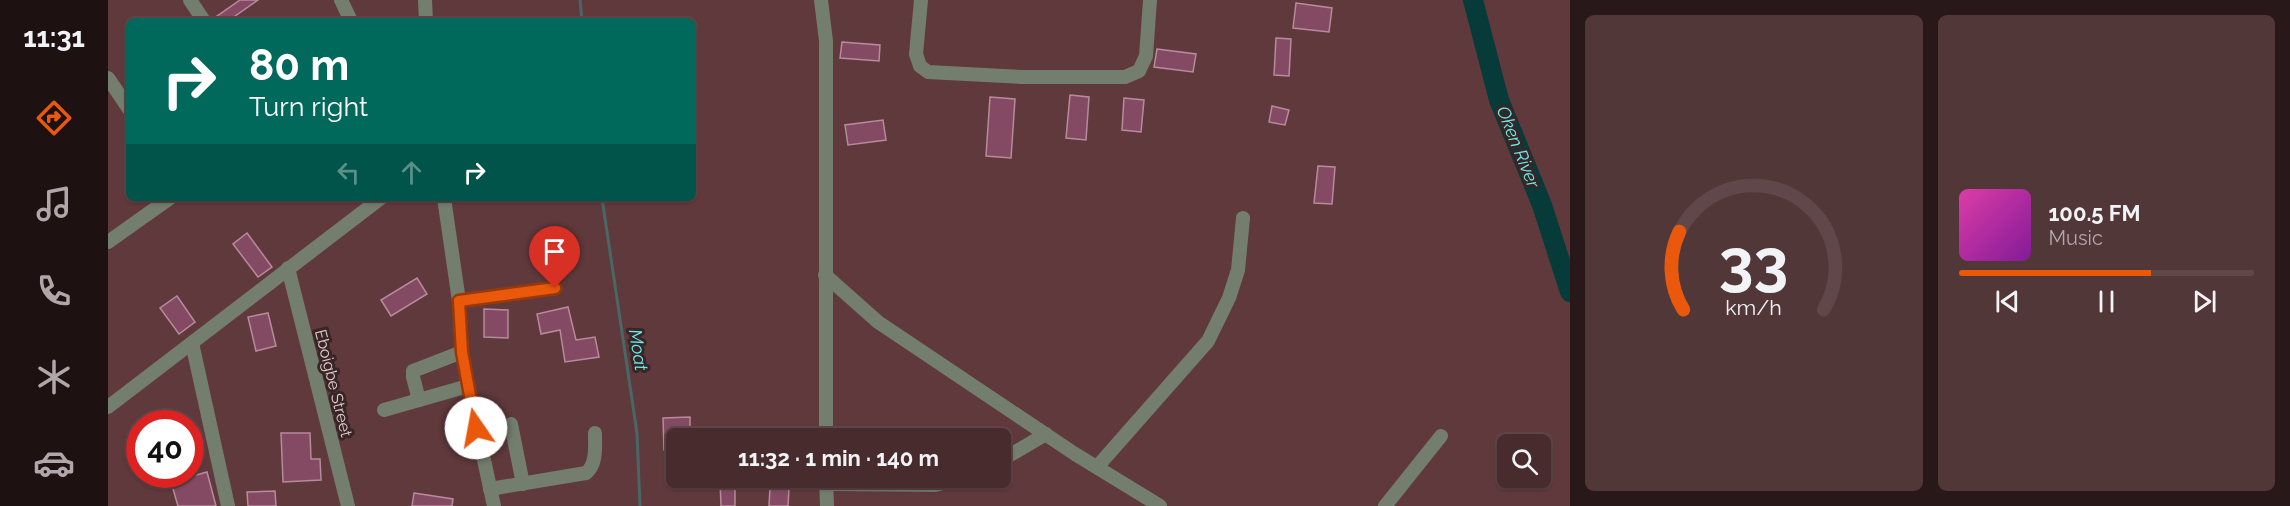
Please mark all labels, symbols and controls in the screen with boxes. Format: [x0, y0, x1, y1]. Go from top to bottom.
text: 11:31 [23, 22, 85, 53]
text: 80 m [249, 41, 349, 90]
icon: right [150, 42, 228, 120]
text: Turn right [249, 91, 368, 122]
icon: directions [33, 97, 75, 139]
water label: Oken River [1493, 103, 1545, 191]
icon: left [332, 156, 365, 189]
icon: ahead [395, 156, 428, 189]
icon: right [458, 156, 491, 189]
icon: music [33, 183, 75, 225]
text: 100.5 FM [2049, 200, 2140, 226]
text: 33 [1719, 225, 1789, 299]
pin [529, 226, 580, 288]
text: Music [2049, 226, 2103, 250]
icon: arrive [538, 235, 571, 268]
icon: phone [33, 270, 75, 312]
icon: previous [1991, 285, 2024, 318]
icon: pause [2090, 285, 2123, 318]
icon: next [2188, 285, 2221, 318]
text: km/h [1725, 295, 1782, 320]
street label: Eboigbe Street [311, 327, 356, 440]
water label: Moat [625, 328, 652, 372]
icon: climate [33, 356, 75, 398]
position arrow [444, 396, 508, 460]
speed limit sign: 40 [126, 410, 204, 488]
map controls [1497, 434, 1551, 488]
button: search [1497, 434, 1551, 488]
icon: car [33, 442, 75, 484]
text: 11:32 · 1 min · 140 m [738, 445, 939, 471]

